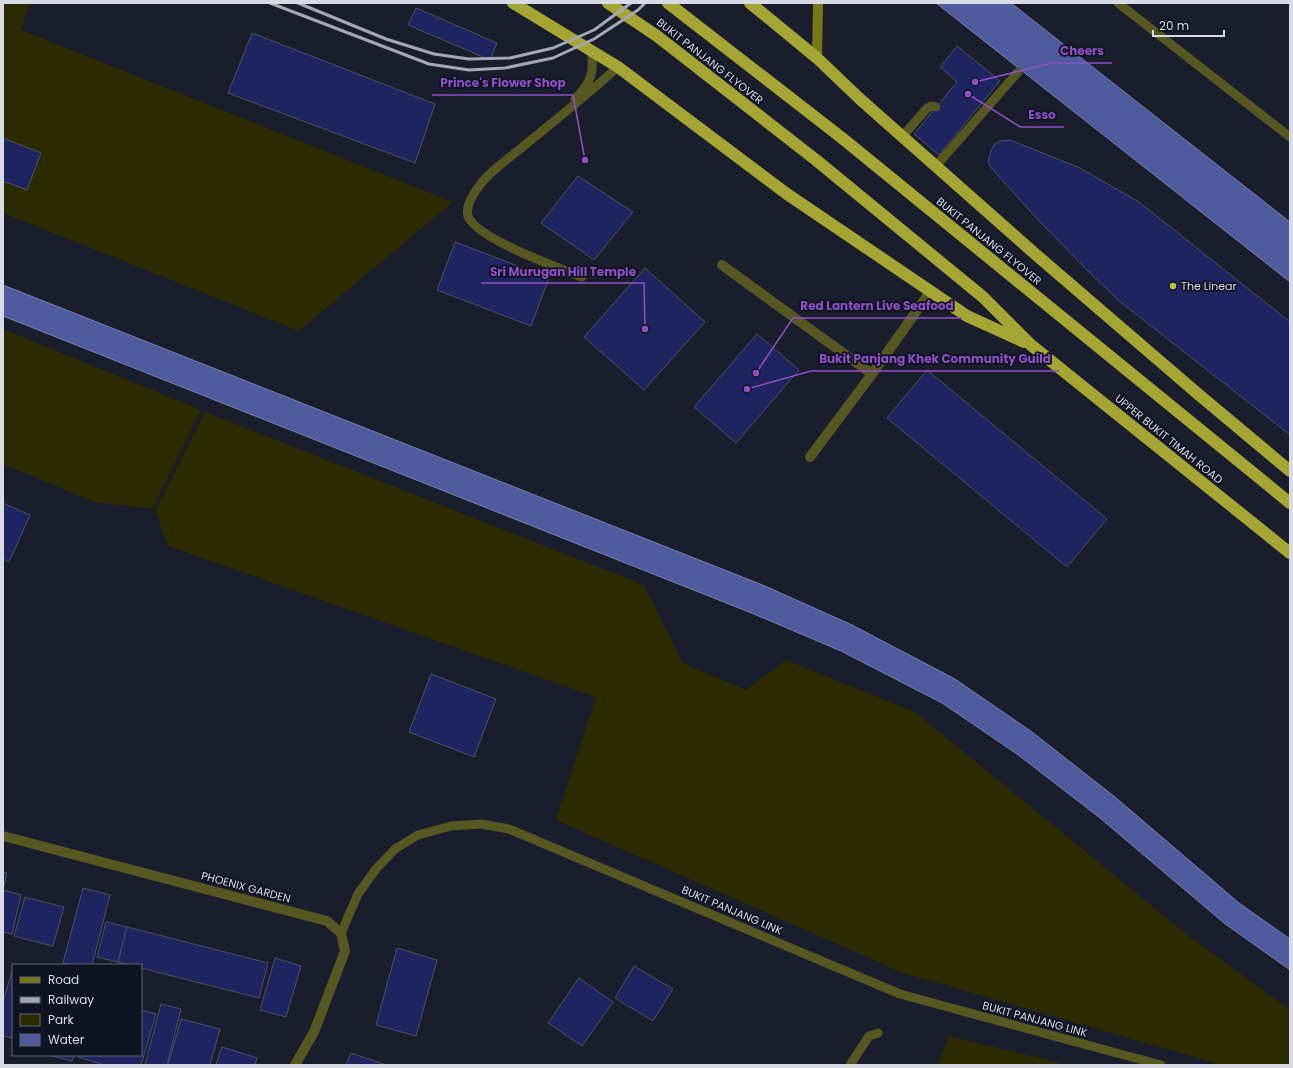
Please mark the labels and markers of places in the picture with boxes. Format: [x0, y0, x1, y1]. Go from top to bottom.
callout: Cheers [1052, 39, 1112, 63]
callout: Prince's Flower Shop [432, 71, 573, 95]
callout: Esso [1020, 103, 1064, 127]
callout: Sri Murugan Hill Temple [481, 259, 644, 283]
place label: The Linear [1181, 278, 1237, 294]
marker: The Linear [1168, 281, 1178, 291]
callout: Red Lantern Live Seafood [793, 294, 962, 318]
callout: Bukit Panjang Khek Community Guild [811, 347, 1059, 371]

